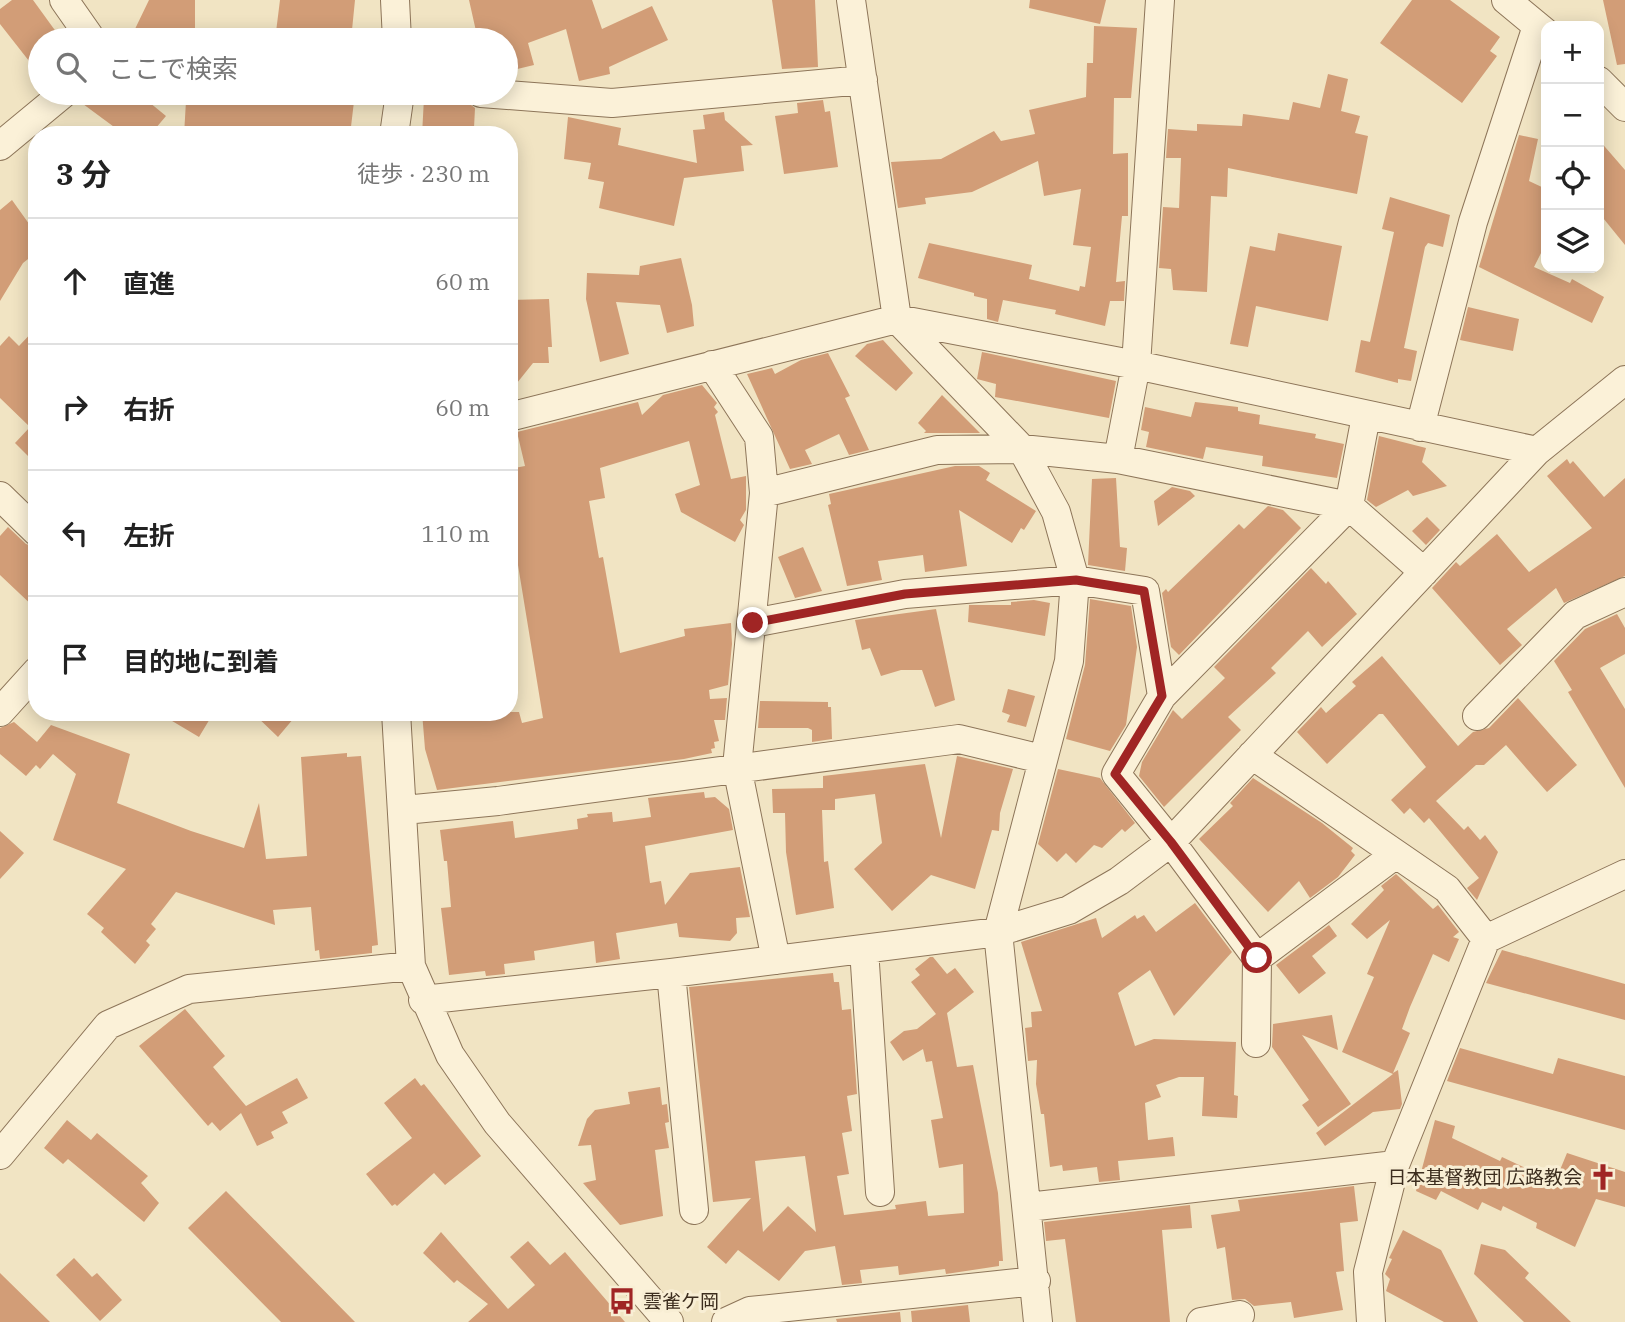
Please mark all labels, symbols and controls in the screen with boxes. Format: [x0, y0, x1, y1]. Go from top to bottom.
map controls [1541, 21, 1604, 273]
button: + [1541, 21, 1604, 84]
search box [28, 28, 518, 105]
icon: search [52, 48, 90, 86]
text: ここで検索 [108, 51, 238, 85]
button: − [1541, 84, 1604, 147]
button: locate [1541, 147, 1604, 210]
text: 3 分 [56, 154, 111, 193]
text: 徒歩 · 230 m [357, 158, 490, 188]
button: layers [1541, 210, 1604, 273]
icon: ahead [56, 262, 94, 300]
text: 直進 [123, 266, 175, 300]
text: 60 m [435, 266, 490, 296]
icon: right [56, 388, 94, 426]
text: 右折 [123, 392, 175, 426]
text: 60 m [435, 392, 490, 422]
icon: left [56, 514, 94, 552]
text: 左折 [123, 518, 175, 552]
text: 110 m [421, 518, 490, 548]
route end [737, 607, 768, 638]
icon: arrive [56, 640, 94, 678]
text: 目的地に到着 [123, 644, 279, 678]
route start [1241, 942, 1272, 973]
church icon: 日本基督教団 広路教会 [1588, 1162, 1618, 1192]
place label: 日本基督教団 広路教会 [1388, 1165, 1582, 1189]
bus stop icon: 雲雀ケ岡 [607, 1286, 637, 1316]
place label: 雲雀ケ岡 [643, 1289, 719, 1313]

